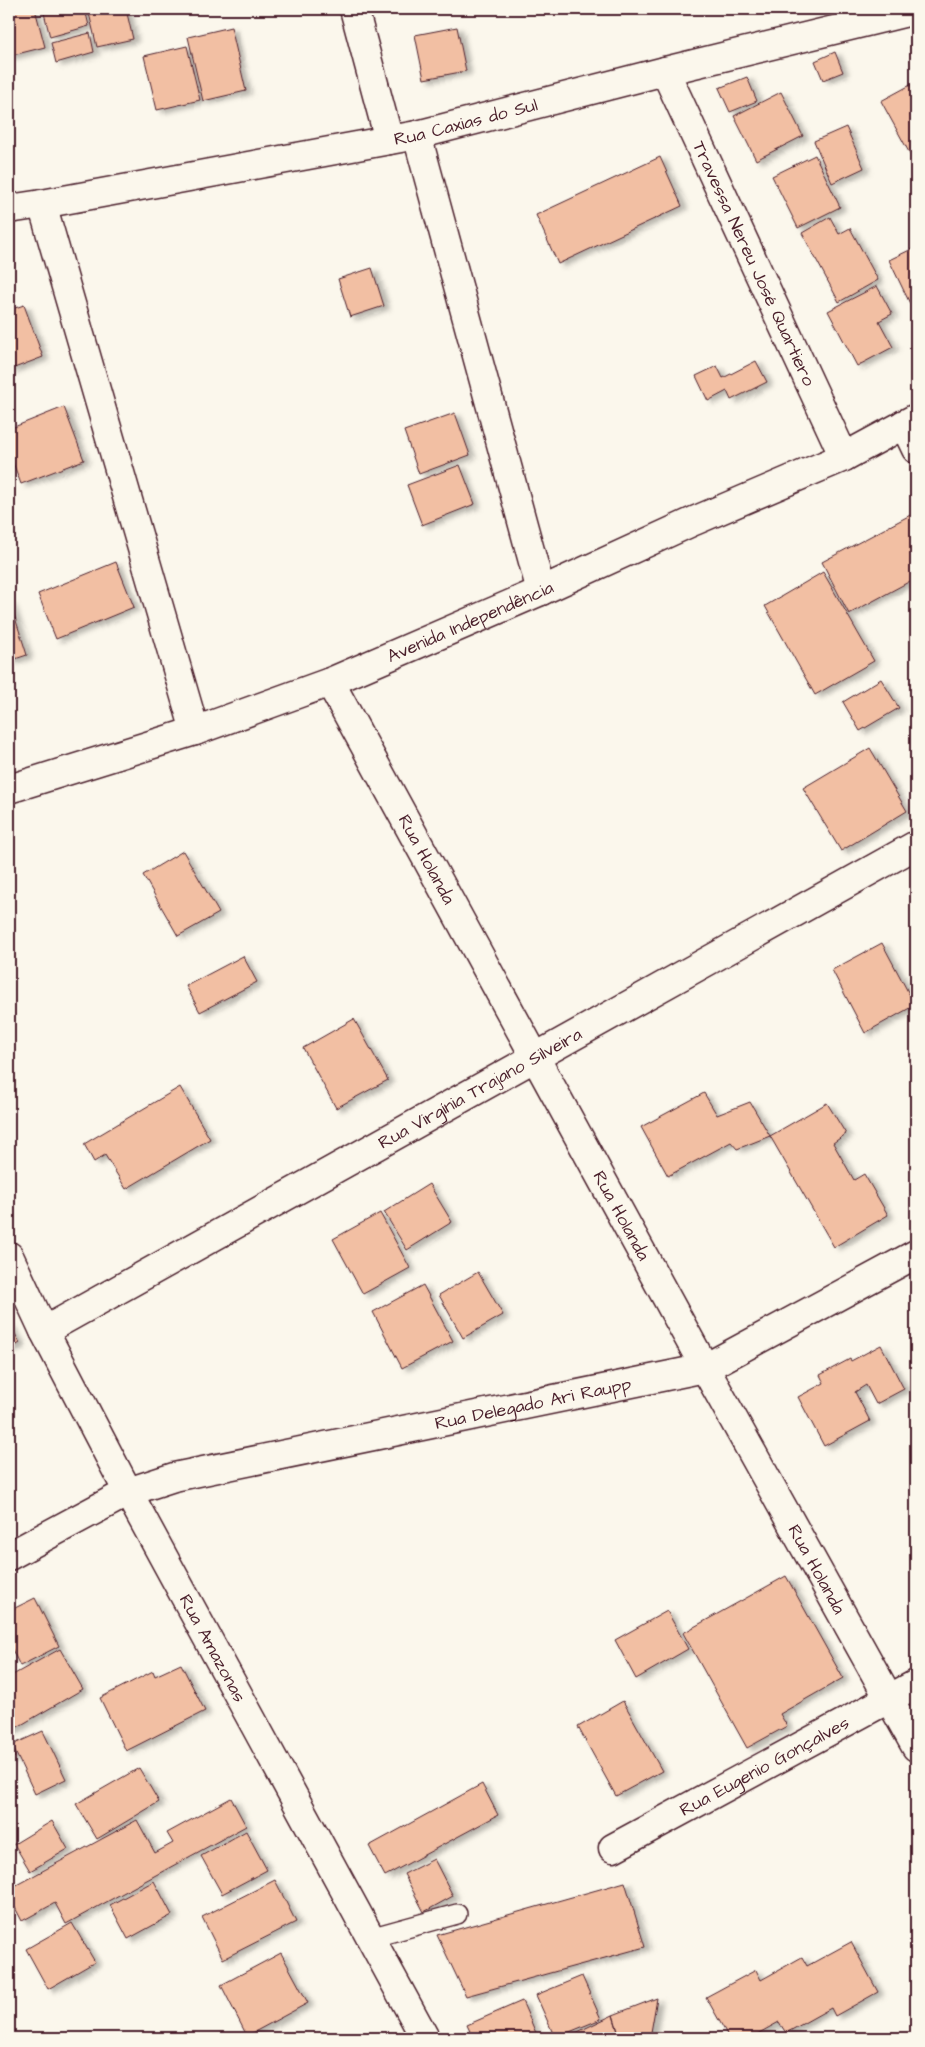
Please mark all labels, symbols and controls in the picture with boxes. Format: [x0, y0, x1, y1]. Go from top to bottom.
street label: Rua Caxias do Sul [392, 92, 540, 152]
street label: Travessa Nereu José Quartiero [686, 137, 821, 390]
street label: Avenida Independência [383, 575, 557, 669]
street label: Rua Holanda [392, 810, 461, 909]
street label: Rua Virgínia Trajano Silveira [374, 1022, 586, 1155]
street label: Rua Holanda [587, 1166, 656, 1265]
street label: Rua Delegado Ari Raupp [433, 1371, 634, 1436]
street label: Rua Holanda [782, 1520, 851, 1619]
street label: Rua Amazonas [173, 1590, 252, 1707]
street label: Rua Eugenio Gonçalves [675, 1710, 854, 1823]

